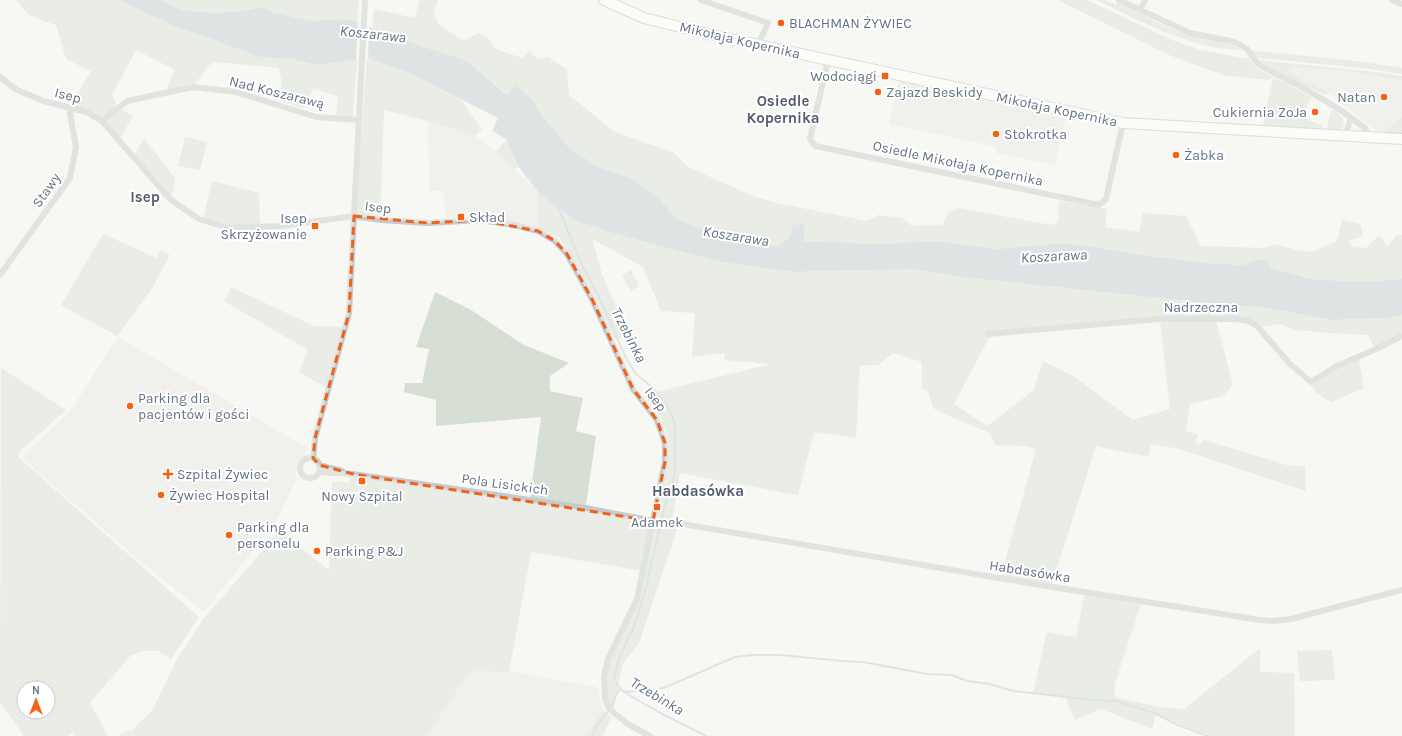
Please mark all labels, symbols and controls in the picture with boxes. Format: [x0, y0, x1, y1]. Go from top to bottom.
place label: BLACHMAN ŻYWIEC [789, 15, 912, 32]
street label: Mikołaja Kopernika [678, 18, 802, 63]
marker: BLACHMAN ŻYWIEC [776, 18, 786, 28]
water label: Koszarawa [339, 22, 407, 46]
place label: Wodociągi [810, 68, 877, 85]
marker: Wodociągi [880, 71, 890, 81]
street label: Nad Koszarawą [228, 72, 326, 113]
street label: Isep [53, 84, 83, 107]
place label: Zajazd Beskidy [886, 84, 983, 101]
marker: Zajazd Beskidy [873, 87, 883, 97]
street label: Mikołaja Kopernika [995, 88, 1119, 131]
place label: Natan [1337, 89, 1376, 106]
district label: Osiedle Kopernika [746, 92, 820, 127]
marker: Natan [1379, 92, 1389, 102]
place label: Cukiernia ZoJa [1213, 104, 1307, 121]
marker: Cukiernia ZoJa [1310, 107, 1320, 117]
place label: Stokrotka [1004, 126, 1067, 143]
marker: Stokrotka [991, 129, 1001, 139]
street label: Osiedle Mikołaja Kopernika [871, 137, 1045, 190]
place label: Żabka [1184, 147, 1224, 164]
marker: Żabka [1171, 150, 1181, 160]
street label: Stawy [29, 169, 65, 211]
district label: Isep [130, 188, 160, 206]
street label: Isep [364, 197, 392, 218]
place label: Skład [469, 209, 505, 226]
place label: Isep Skrzyżowanie [220, 210, 307, 243]
marker: Skład [456, 212, 466, 222]
marker: Isep Skrzyżowanie [310, 221, 320, 231]
water label: Koszarawa [702, 222, 770, 250]
water label: Koszarawa [1020, 245, 1088, 267]
street label: Nadrzeczna [1164, 299, 1238, 316]
water label: Trzebinka [607, 304, 651, 366]
street label: Isep [641, 384, 670, 415]
place label: Parking dla pacjentów i gości [138, 390, 249, 423]
marker: Parking dla pacjentów i gości [125, 401, 135, 411]
place label: Szpital Żywiec [177, 466, 268, 483]
marker: Szpital Żywiec [162, 468, 174, 480]
street label: Pola Lisickich [460, 470, 549, 499]
marker: Nowy Szpital [357, 476, 367, 486]
district label: Habdasówka [652, 482, 744, 500]
place label: Żywiec Hospital [169, 487, 269, 504]
place label: Nowy Szpital [321, 488, 403, 505]
marker: Żywiec Hospital [156, 490, 166, 500]
marker: Adamek [652, 502, 662, 512]
place label: Adamek [631, 514, 683, 531]
place label: Parking dla personelu [237, 519, 309, 552]
marker: Parking dla personelu [224, 530, 234, 540]
place label: Parking P&J [325, 543, 403, 560]
marker: Parking P&J [312, 546, 322, 556]
street label: Habdasówka [988, 557, 1072, 586]
water label: Trzebinka [627, 673, 687, 719]
north arrow [16, 680, 56, 720]
text: N [32, 684, 40, 697]

